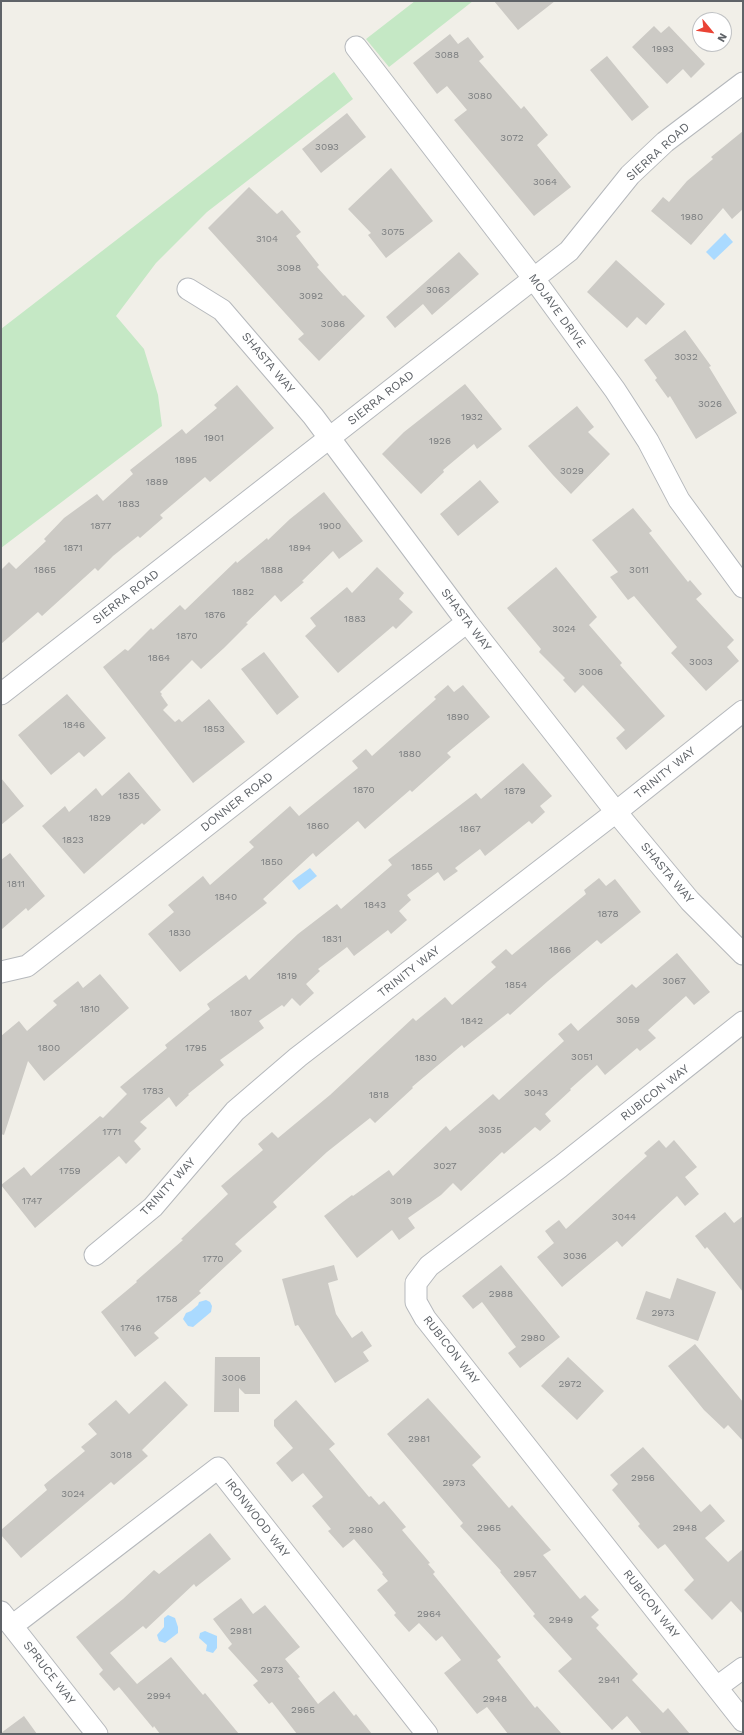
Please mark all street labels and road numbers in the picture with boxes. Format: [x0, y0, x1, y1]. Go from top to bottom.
street label: SIERRA ROAD [623, 120, 693, 184]
street label: MOJAVE DRIVE [525, 271, 589, 351]
street label: SHASTA WAY [238, 330, 298, 396]
street label: SIERRA ROAD [345, 368, 417, 428]
street label: SIERRA ROAD [90, 567, 162, 627]
street label: SHASTA WAY [438, 586, 494, 654]
street label: TRINITY WAY [632, 744, 698, 802]
street label: DONNER ROAD [198, 769, 276, 835]
street label: SHASTA WAY [637, 840, 697, 906]
street label: TRINITY WAY [375, 943, 443, 1001]
street label: RUBICON WAY [618, 1062, 692, 1124]
street label: TRINITY WAY [137, 1155, 199, 1219]
street label: RUBICON WAY [420, 1313, 482, 1387]
street label: IRONWOOD WAY [222, 1476, 292, 1560]
street label: RUBICON WAY [620, 1567, 682, 1641]
street label: SPRUCE WAY [20, 1638, 78, 1708]

